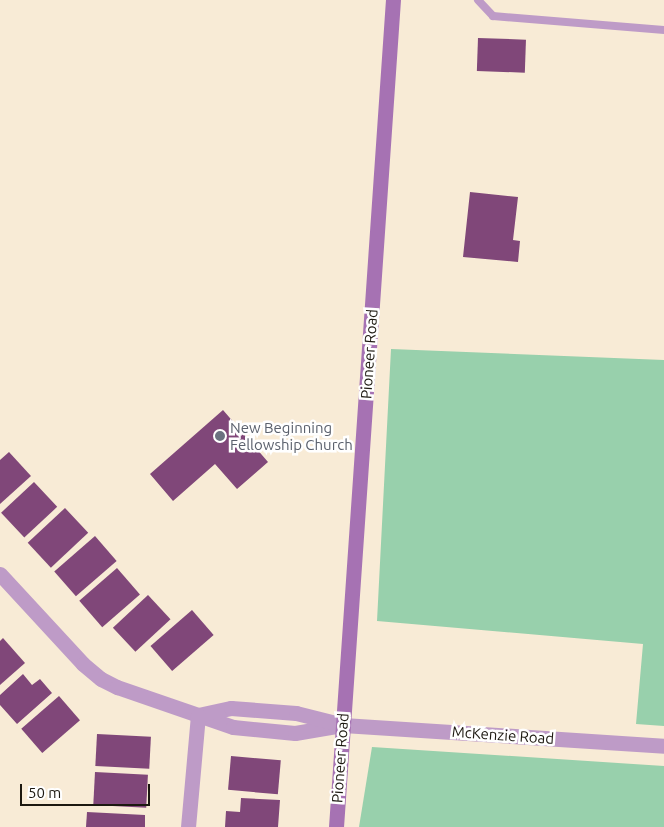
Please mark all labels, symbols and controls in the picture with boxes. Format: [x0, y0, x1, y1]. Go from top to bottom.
street label: Pioneer Road [357, 308, 381, 400]
place label: New Beginning Fellowship Church [230, 418, 353, 453]
marker: New Beginning Fellowship Church [214, 430, 226, 442]
street label: Pioneer Road [328, 712, 352, 804]
street label: McKenzie Road [451, 722, 555, 748]
scale bar [22, 774, 152, 806]
text: 50 m [28, 784, 61, 801]

